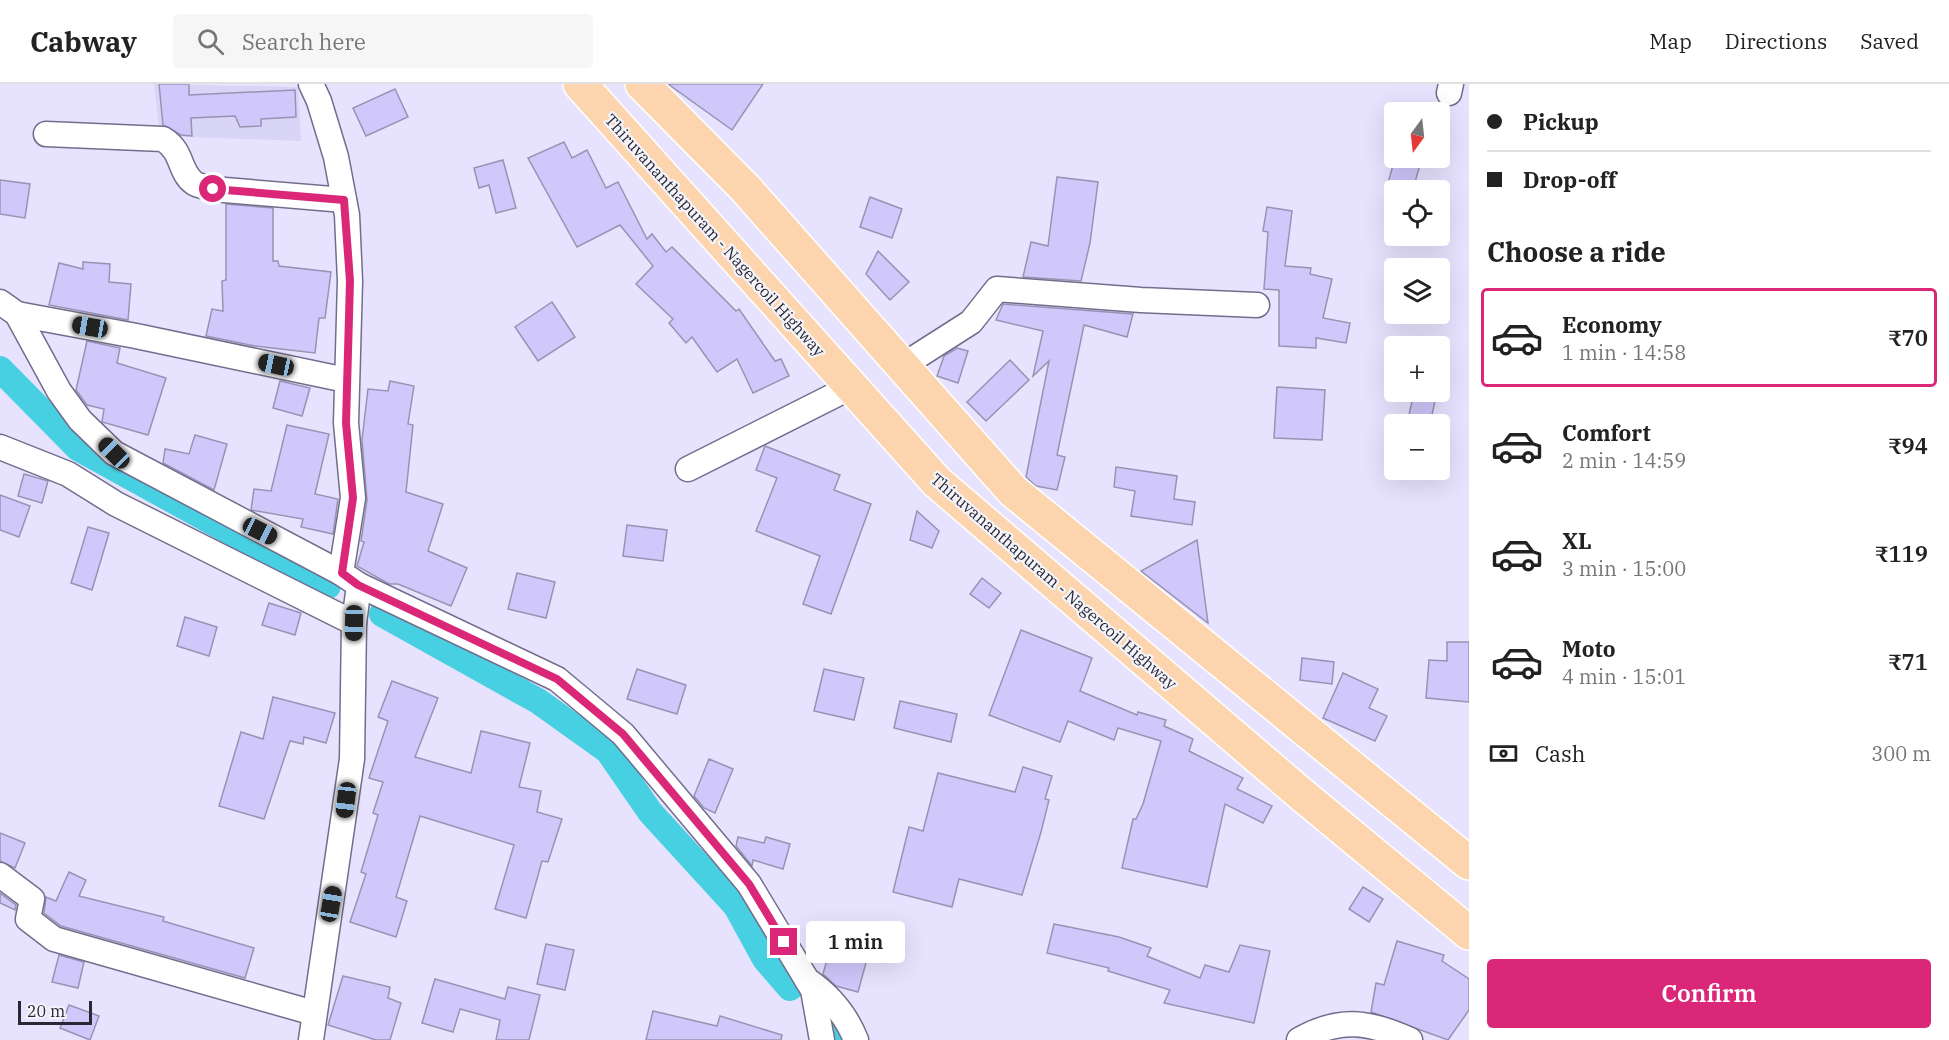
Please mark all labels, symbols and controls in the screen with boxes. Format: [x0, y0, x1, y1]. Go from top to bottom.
search box [173, 14, 593, 68]
text: Cabway [30, 23, 137, 60]
icon: search [194, 25, 227, 58]
text: Search here [242, 27, 366, 56]
text: Map [1649, 27, 1692, 55]
text: Directions [1725, 27, 1827, 55]
text: Saved [1860, 27, 1919, 55]
north arrow [1384, 102, 1450, 168]
map controls [1384, 102, 1450, 480]
text: Pickup [1523, 107, 1599, 136]
street label: Thiruvananthapuram - Nagercoil Highway [601, 110, 830, 361]
text: Drop-off [1523, 165, 1617, 194]
route start [199, 175, 226, 202]
button: locate [1384, 180, 1450, 246]
text: Choose a ride [1487, 234, 1666, 269]
button: layers [1384, 258, 1450, 324]
text: Economy [1562, 310, 1662, 339]
icon: car [1490, 311, 1544, 365]
car [71, 315, 109, 339]
text: ₹70 [1888, 323, 1928, 352]
button: + [1384, 336, 1450, 402]
text: 1 min · 14:58 [1562, 339, 1686, 366]
car [257, 352, 295, 378]
button: − [1384, 414, 1450, 480]
text: Comfort [1562, 418, 1651, 447]
icon: car [1490, 419, 1544, 473]
text: ₹94 [1888, 431, 1928, 460]
car [95, 434, 133, 472]
text: 2 min · 14:59 [1562, 447, 1686, 474]
street label: Thiruvananthapuram - Nagercoil Highway [927, 469, 1181, 694]
car [240, 515, 280, 547]
text: XL [1562, 526, 1592, 555]
icon: car [1490, 527, 1544, 581]
text: ₹119 [1875, 539, 1928, 568]
text: 3 min · 15:00 [1562, 555, 1686, 582]
car [345, 605, 363, 641]
text: Moto [1562, 634, 1616, 663]
icon: car [1490, 635, 1544, 689]
text: ₹71 [1888, 647, 1928, 676]
text: 4 min · 15:01 [1562, 663, 1686, 690]
icon: cash [1487, 737, 1520, 770]
text: Cash [1535, 739, 1586, 768]
text: 300 m [1871, 740, 1931, 767]
car [335, 781, 357, 819]
car [319, 885, 343, 923]
callout: 1 min [805, 921, 904, 963]
route end [770, 928, 797, 955]
text: 1 min [828, 928, 883, 955]
button: Confirm [1487, 959, 1931, 1028]
scale bar [18, 998, 92, 1026]
text: 20 m [27, 1001, 65, 1021]

